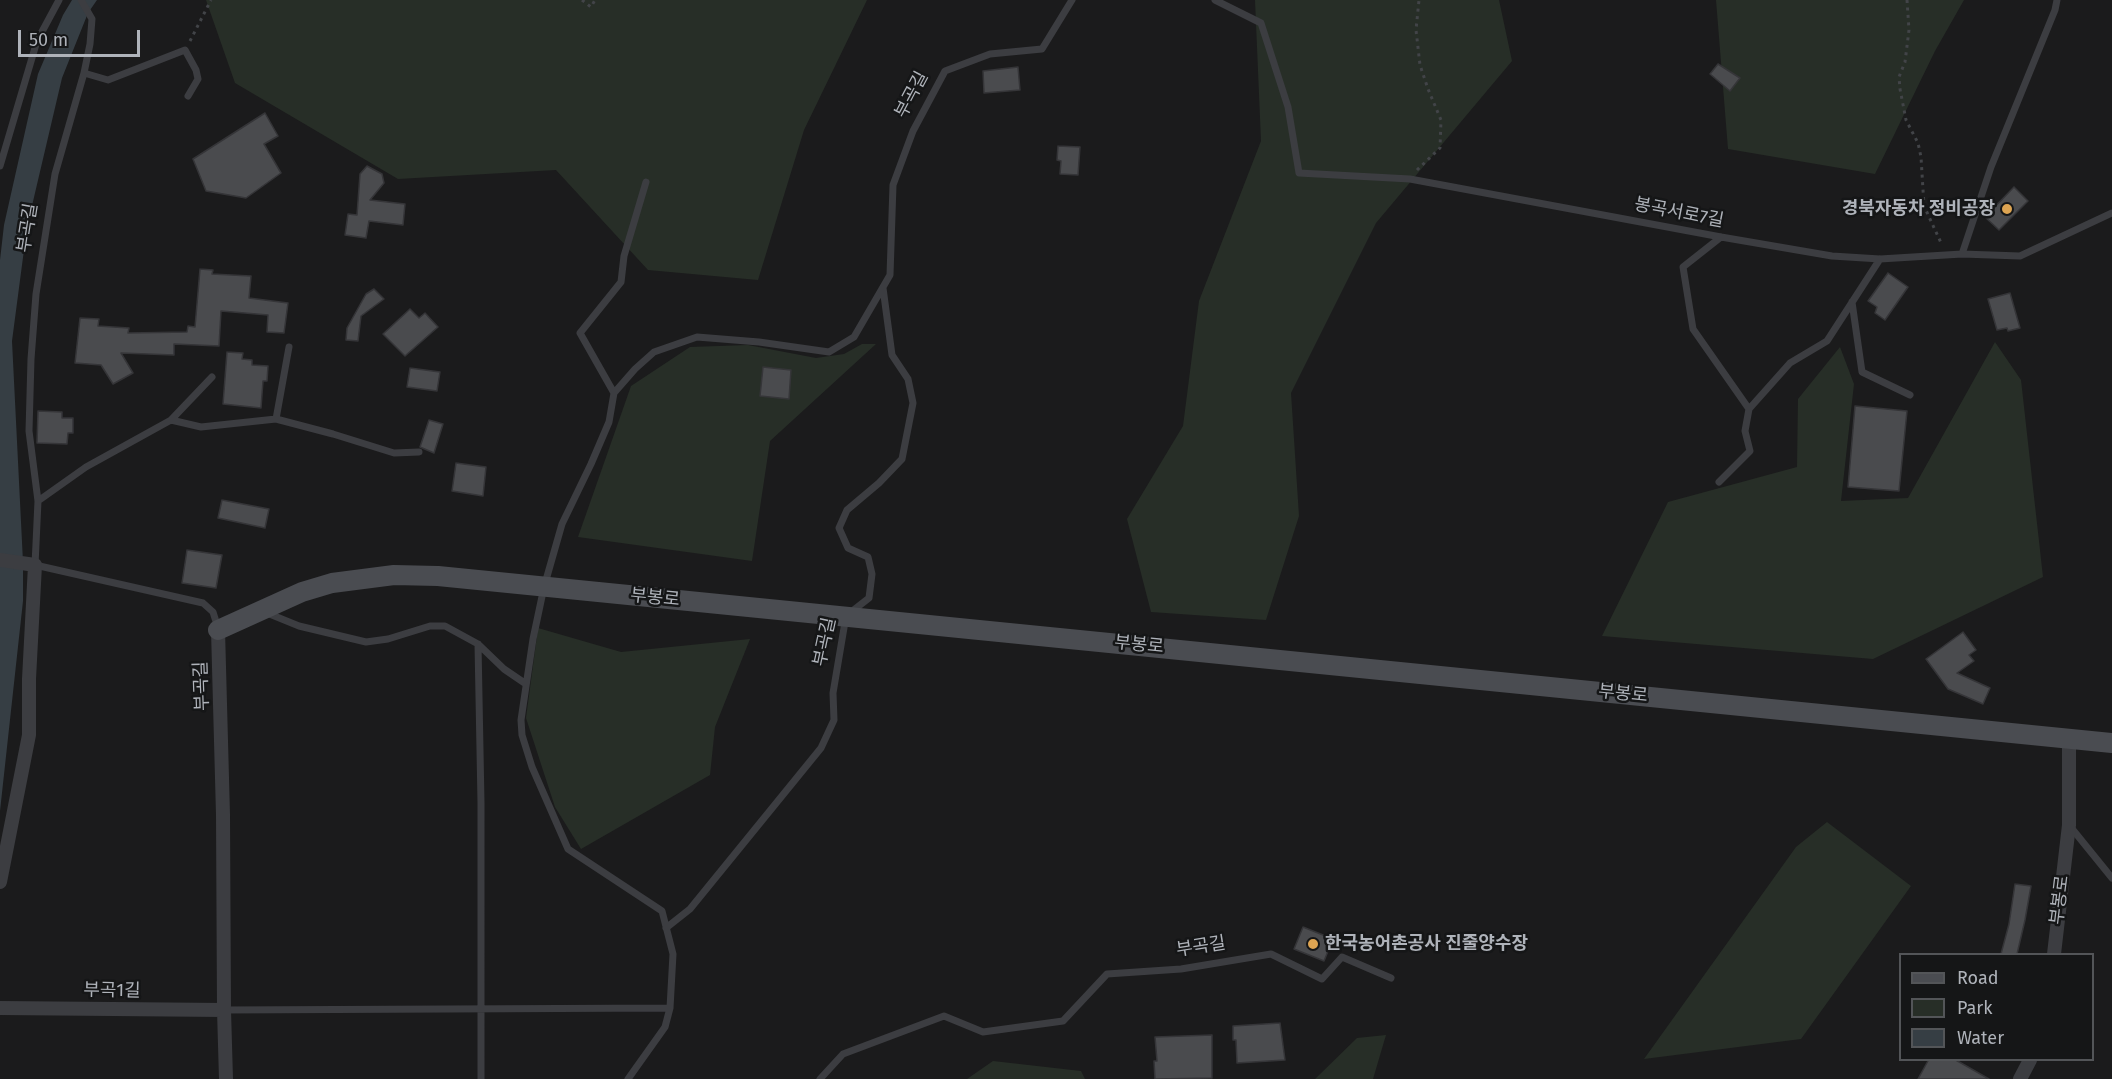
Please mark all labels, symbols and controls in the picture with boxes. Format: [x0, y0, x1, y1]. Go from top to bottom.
scale bar [21, 18, 142, 56]
text: 50 m [29, 29, 68, 51]
street label: 부곡길 [891, 68, 933, 122]
street label: 봉곡서로7길 [1632, 194, 1726, 232]
place label: 경북자동차 정비공장 [1842, 198, 1995, 220]
street label: 부곡길 [13, 202, 43, 254]
marker: 경북자동차 정비공장 [2000, 202, 2014, 216]
street label: 부봉로 [629, 585, 681, 611]
street label: 부곡길 [809, 615, 841, 669]
street label: 부봉로 [1113, 632, 1165, 658]
street label: 부곡길 [190, 661, 214, 711]
street label: 부봉로 [1597, 681, 1649, 707]
street label: 부봉로 [2046, 874, 2074, 926]
street label: 부곡길 [1175, 932, 1227, 962]
place label: 한국농어촌공사 진줄양수장 [1325, 933, 1528, 955]
marker: 한국농어촌공사 진줄양수장 [1306, 937, 1320, 951]
legend [1899, 953, 2094, 1061]
text: Road [1957, 967, 1999, 989]
street label: 부곡1길 [83, 980, 141, 1002]
text: Park [1957, 997, 1992, 1019]
text: Water [1957, 1027, 2004, 1049]

